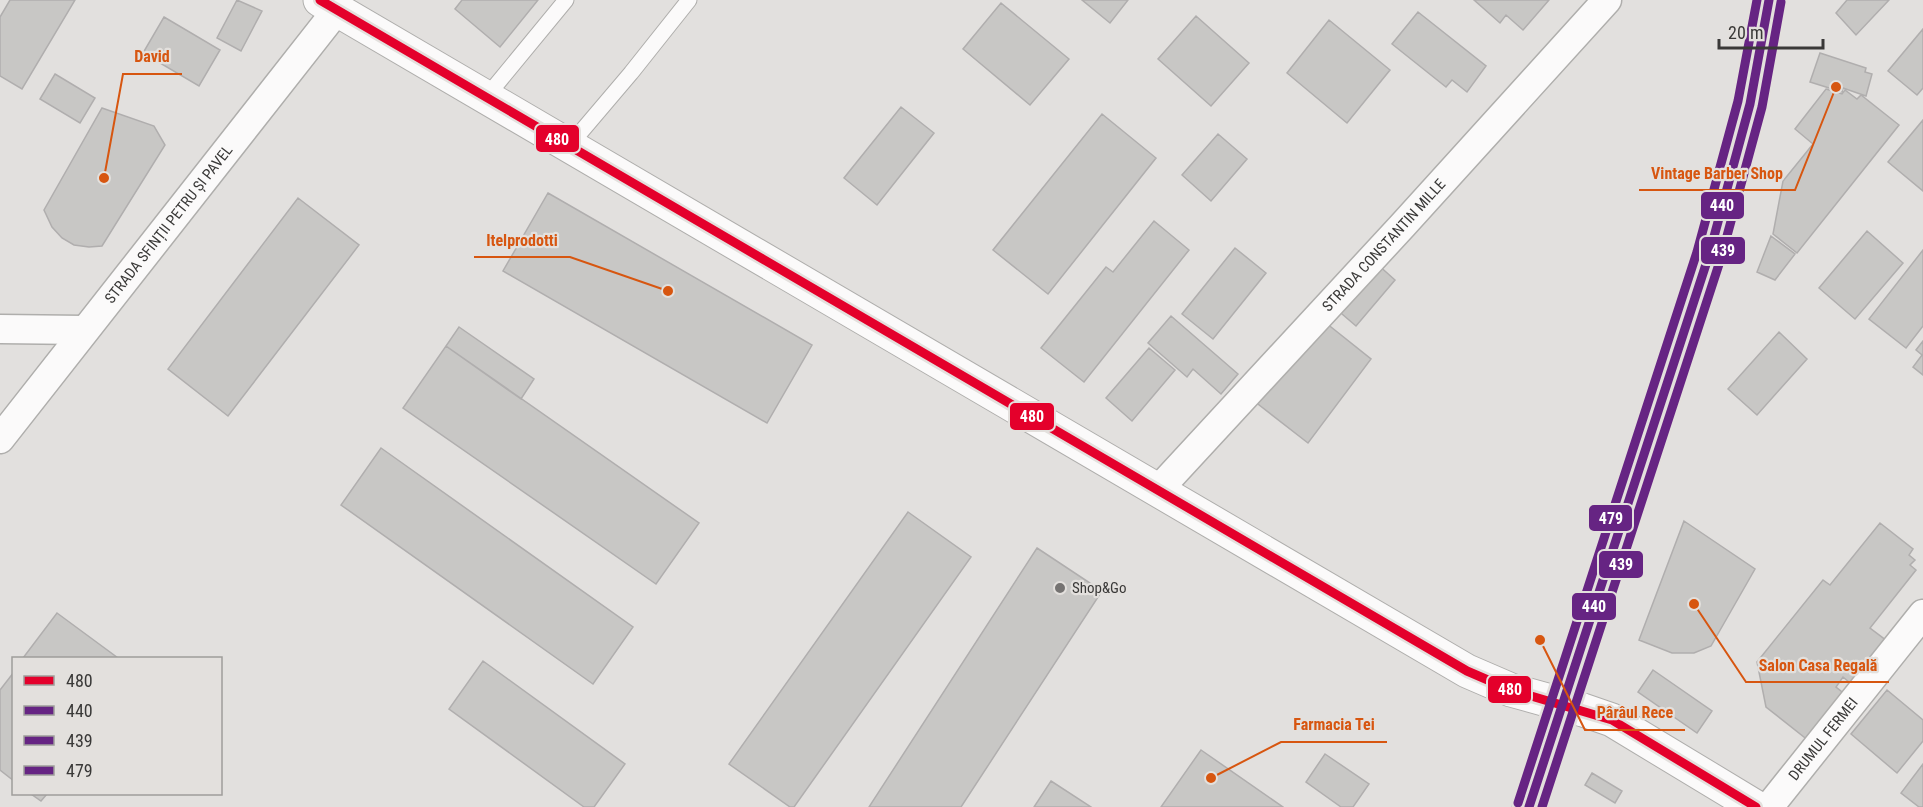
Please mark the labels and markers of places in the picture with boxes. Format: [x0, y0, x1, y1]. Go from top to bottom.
callout: David [123, 40, 182, 74]
callout: Vintage Barber Shop [1639, 156, 1795, 190]
callout: Itelprodotti [474, 223, 570, 257]
place label: Shop&Go [1072, 579, 1127, 597]
marker: Shop&Go [1053, 581, 1067, 595]
callout: Salon Casa Regală [1746, 648, 1889, 682]
callout: Pârâul Rece [1585, 696, 1685, 730]
callout: Farmacia Tei [1281, 708, 1387, 742]

